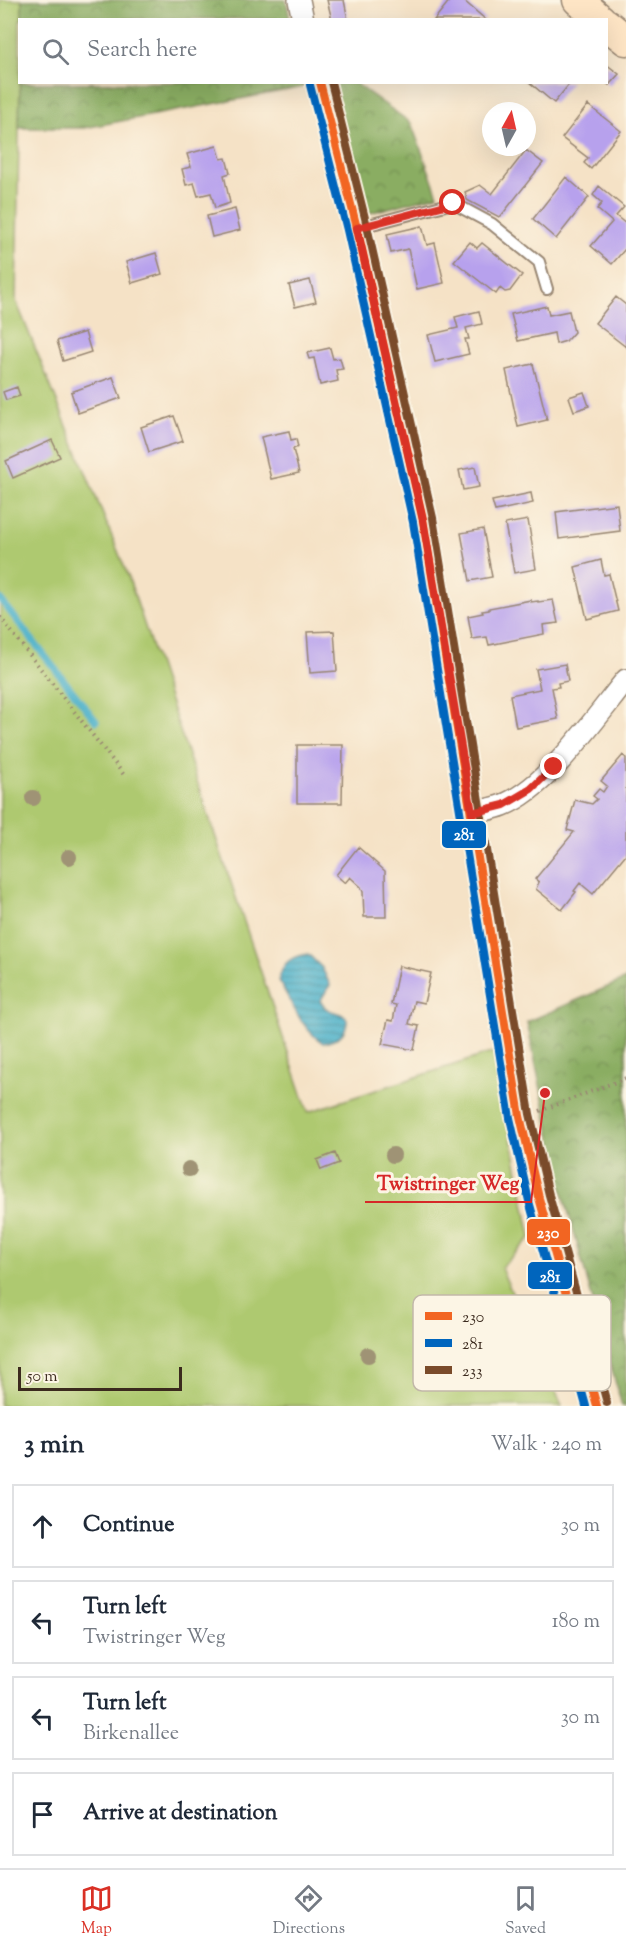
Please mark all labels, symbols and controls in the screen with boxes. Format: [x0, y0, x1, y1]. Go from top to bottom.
search box [18, 18, 608, 84]
icon: search [39, 35, 72, 68]
text: Search here [87, 35, 197, 67]
north arrow [482, 102, 536, 156]
route start [439, 189, 465, 215]
route end [540, 753, 566, 779]
line badge: 281 [441, 820, 487, 849]
text: 281 [454, 825, 475, 848]
callout: Twistringer Weg [365, 1164, 531, 1202]
text: Twistringer Weg [377, 1171, 519, 1200]
line badge: 230 [526, 1218, 571, 1246]
text: 230 [537, 1223, 560, 1246]
line badge: 281 [527, 1261, 573, 1290]
text: 281 [540, 1267, 561, 1290]
legend [413, 1295, 611, 1391]
text: 230 [462, 1307, 484, 1330]
text: 281 [462, 1334, 483, 1357]
text: 233 [462, 1361, 482, 1384]
scale bar [18, 1364, 182, 1392]
text: 50 m [27, 1366, 58, 1389]
text: 3 min [24, 1427, 84, 1464]
text: Walk · 240 m [491, 1431, 602, 1460]
icon: ahead [26, 1510, 59, 1543]
text: Continue [83, 1510, 174, 1542]
text: 30 m [561, 1512, 600, 1541]
text: Turn left [83, 1592, 166, 1624]
icon: left [26, 1606, 59, 1639]
text: 180 m [552, 1608, 600, 1637]
text: Twistringer Weg [83, 1624, 226, 1653]
text: Turn left [83, 1688, 166, 1720]
icon: left [26, 1702, 59, 1735]
text: 30 m [561, 1704, 600, 1733]
text: Birkenallee [83, 1720, 179, 1749]
icon: arrive [26, 1798, 59, 1831]
text: Arrive at destination [83, 1798, 278, 1830]
tab: Map [80, 1882, 113, 1941]
tab: Directions [273, 1882, 345, 1941]
tab: Saved [505, 1882, 546, 1941]

